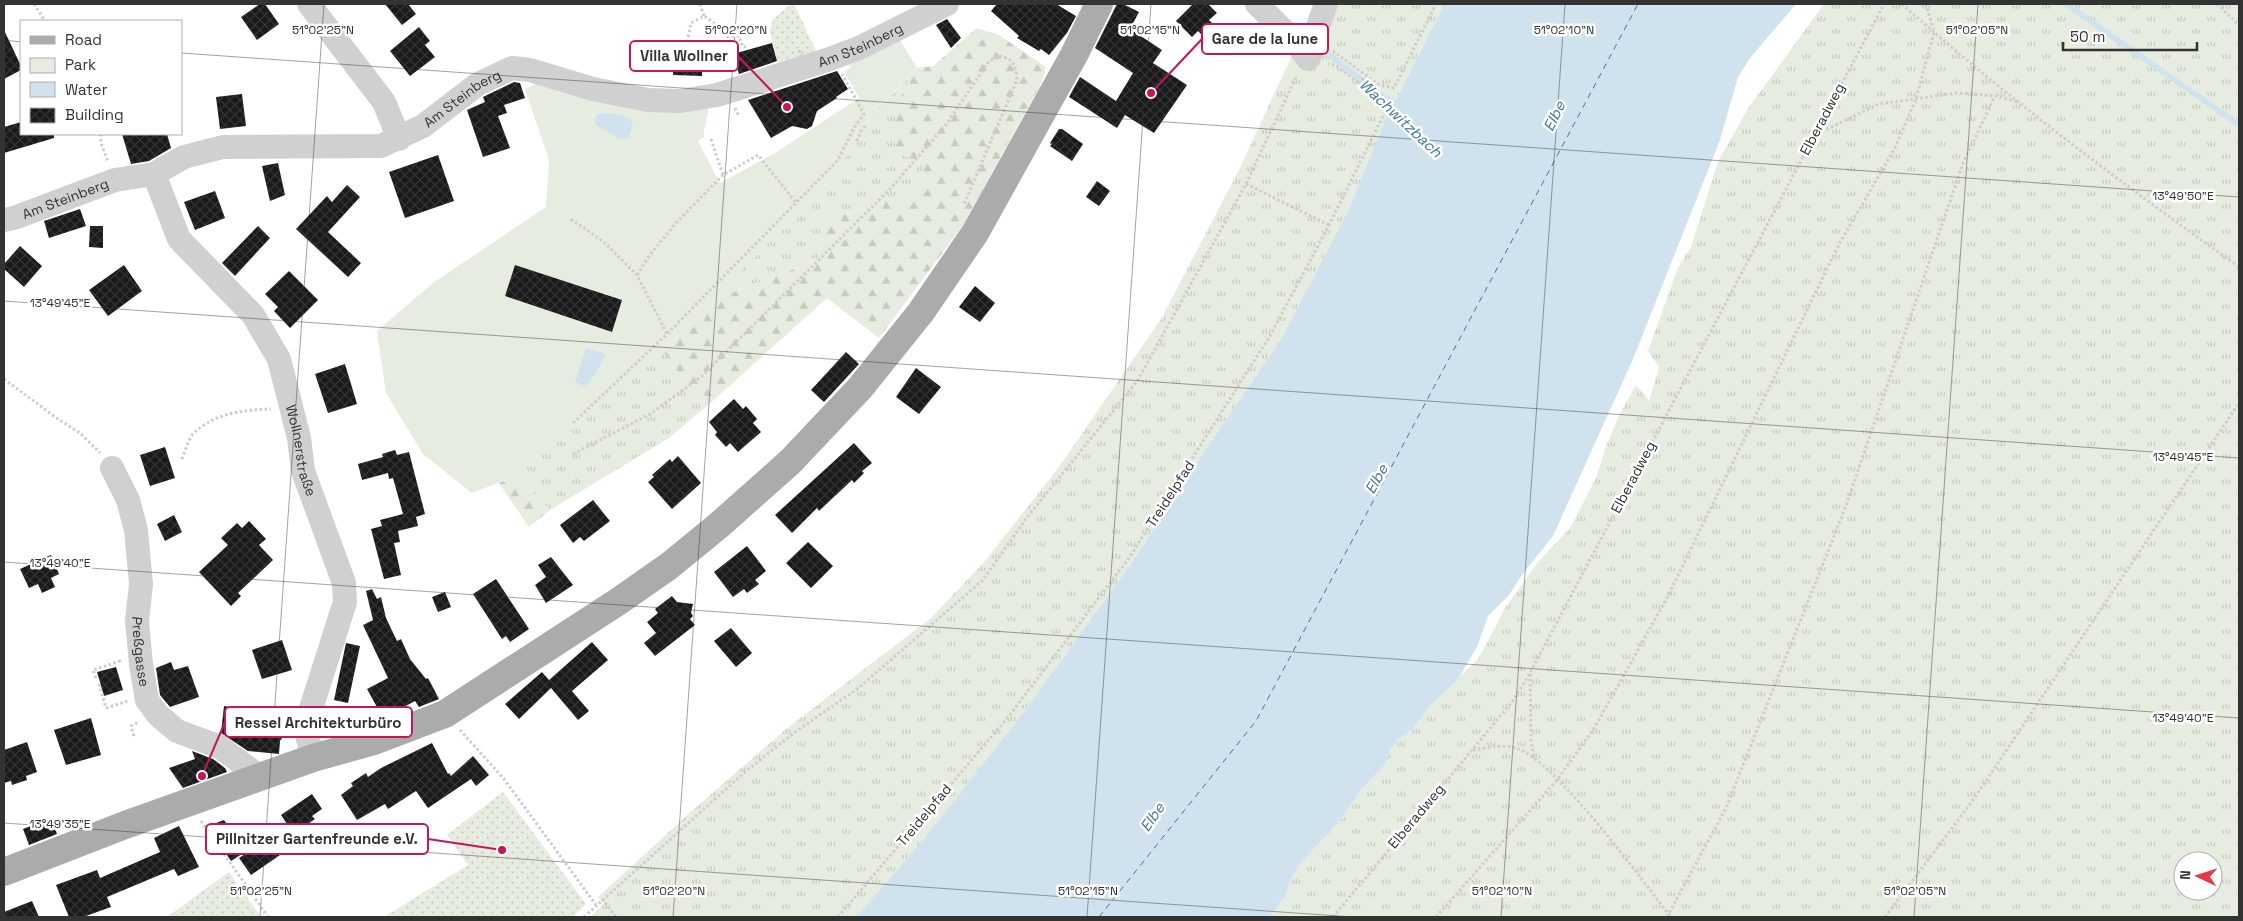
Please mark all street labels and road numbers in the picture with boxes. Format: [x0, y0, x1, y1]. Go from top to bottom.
street label: Am Steinberg [816, 19, 906, 71]
street label: Am Steinberg [420, 65, 504, 132]
street label: Elberadweg [1796, 80, 1848, 158]
street label: Am Steinberg [20, 174, 111, 223]
street label: Wollnerstraße [282, 403, 320, 499]
street label: Elberadweg [1607, 438, 1659, 516]
street label: Treidelpfad [1142, 457, 1198, 531]
street label: Preßgasse [128, 615, 154, 688]
street label: Treidelpfad [893, 780, 955, 850]
street label: Elberadweg [1384, 780, 1448, 852]

